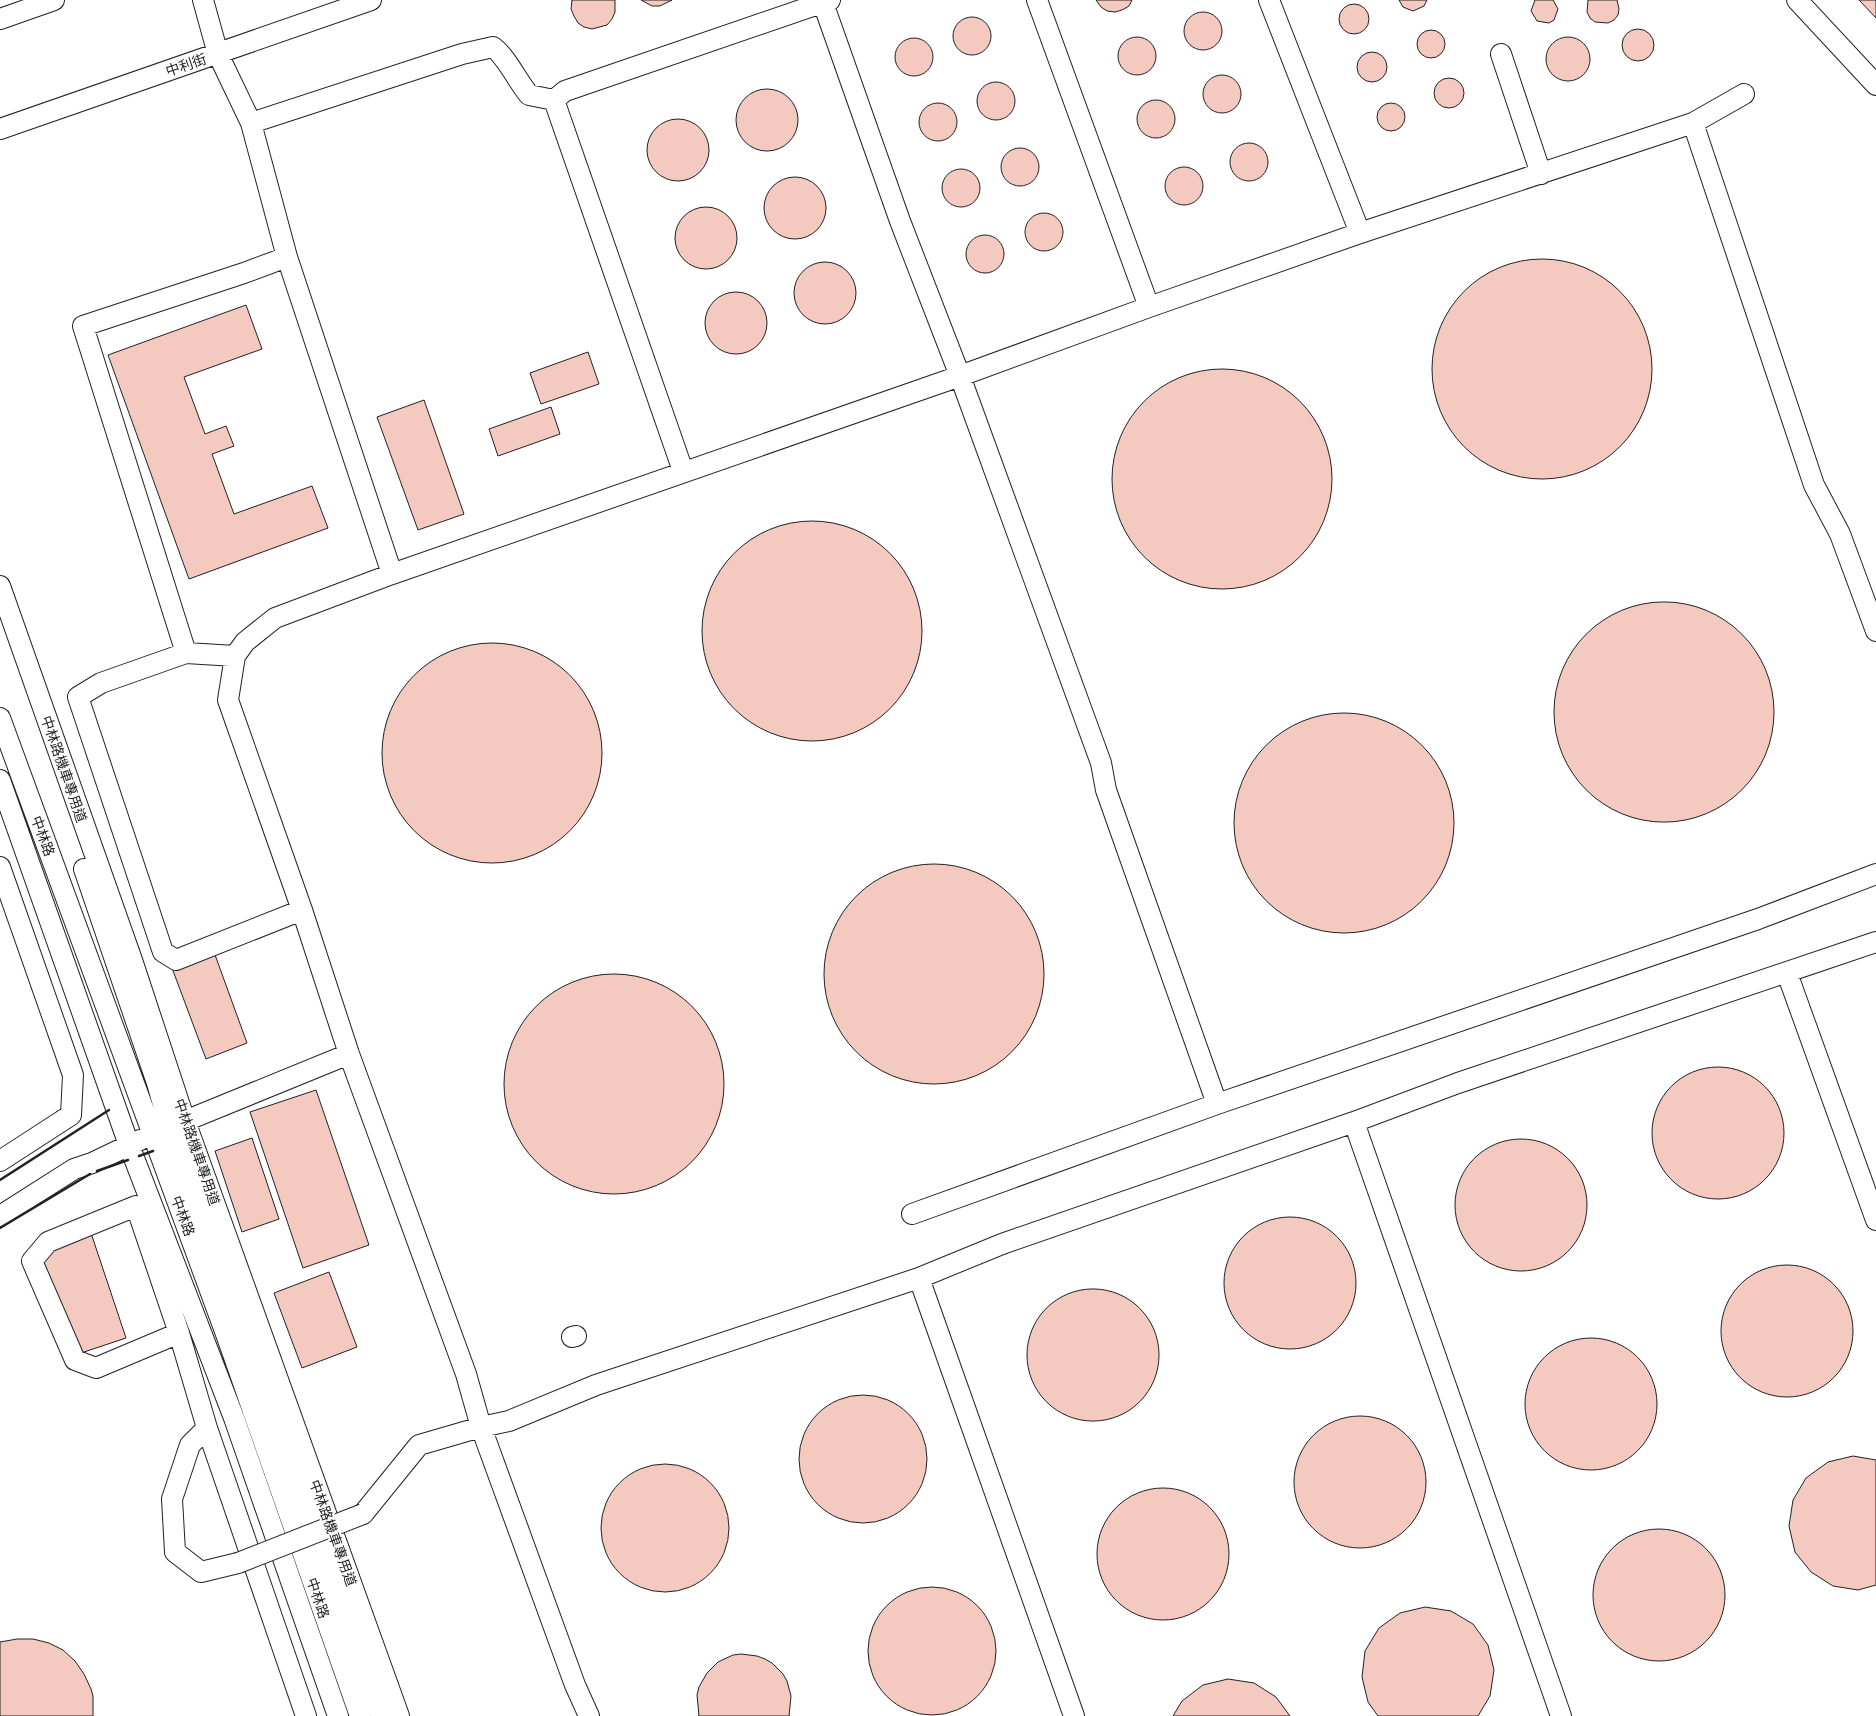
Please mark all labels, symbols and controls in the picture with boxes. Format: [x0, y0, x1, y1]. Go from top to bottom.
street label: 中利街 [164, 51, 209, 80]
street label: 中林路機車專用道 [37, 713, 90, 825]
street label: 中林路 [27, 814, 58, 859]
street label: 中林路機車專用道 [170, 1096, 223, 1208]
street label: 中林路 [167, 1194, 198, 1239]
street label: 中林路機車專用道 [305, 1478, 360, 1589]
street label: 中林路 [303, 1576, 332, 1621]

